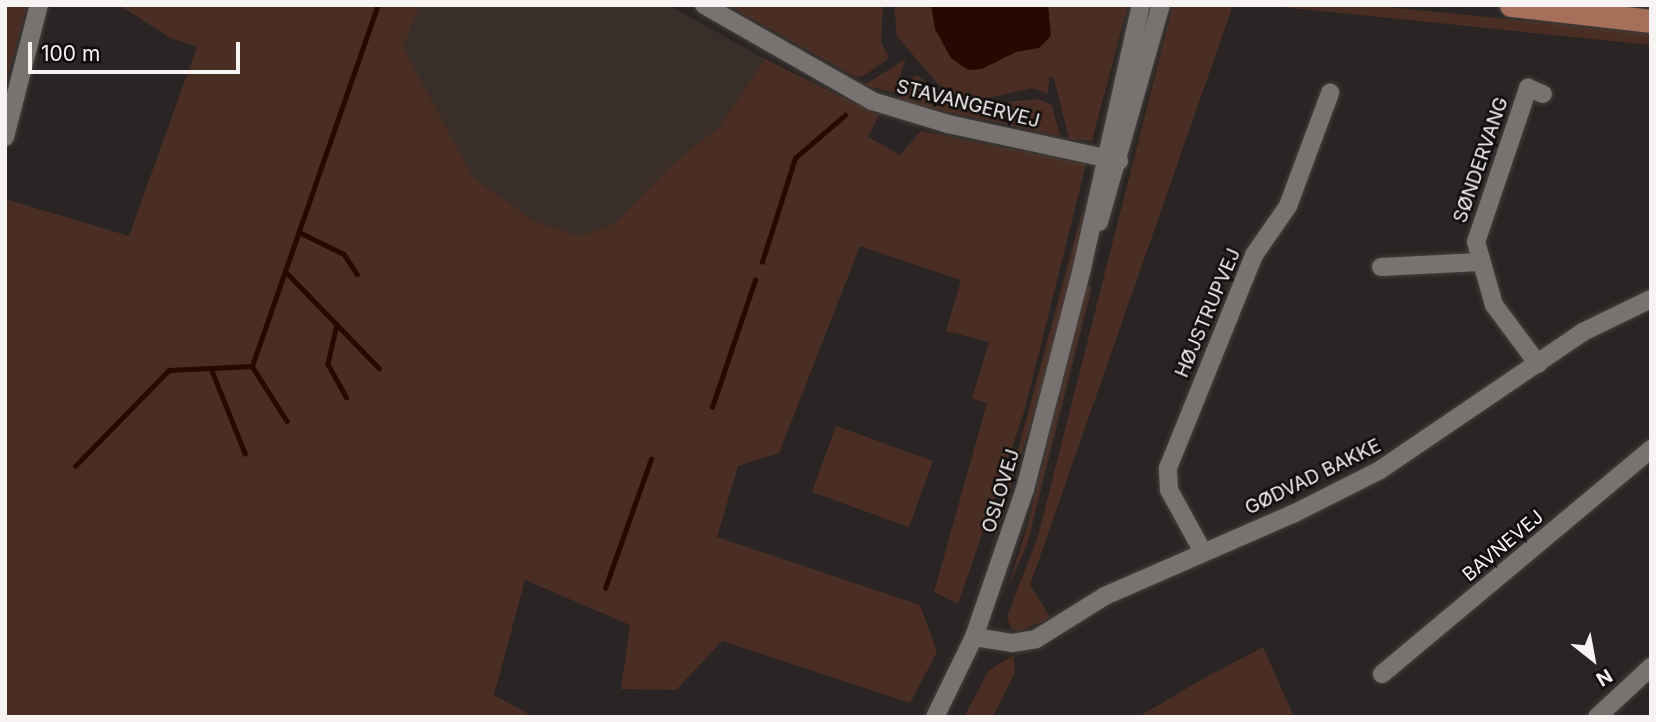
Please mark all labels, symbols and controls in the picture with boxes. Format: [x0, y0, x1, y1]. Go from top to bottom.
scale bar [32, 28, 243, 72]
text: 100 m [41, 41, 100, 66]
street label: STAVANGERVEJ [894, 75, 1042, 133]
street label: SØNDERVANG [1449, 94, 1513, 226]
street label: HØJSTRUPVEJ [1171, 245, 1245, 381]
street label: GØDVAD BAKKE [1241, 434, 1385, 520]
street label: OSLOVEJ [977, 446, 1025, 536]
street label: BAVNEVEJ [1458, 506, 1548, 586]
north arrow [1558, 624, 1628, 694]
text: N [1592, 664, 1616, 691]

